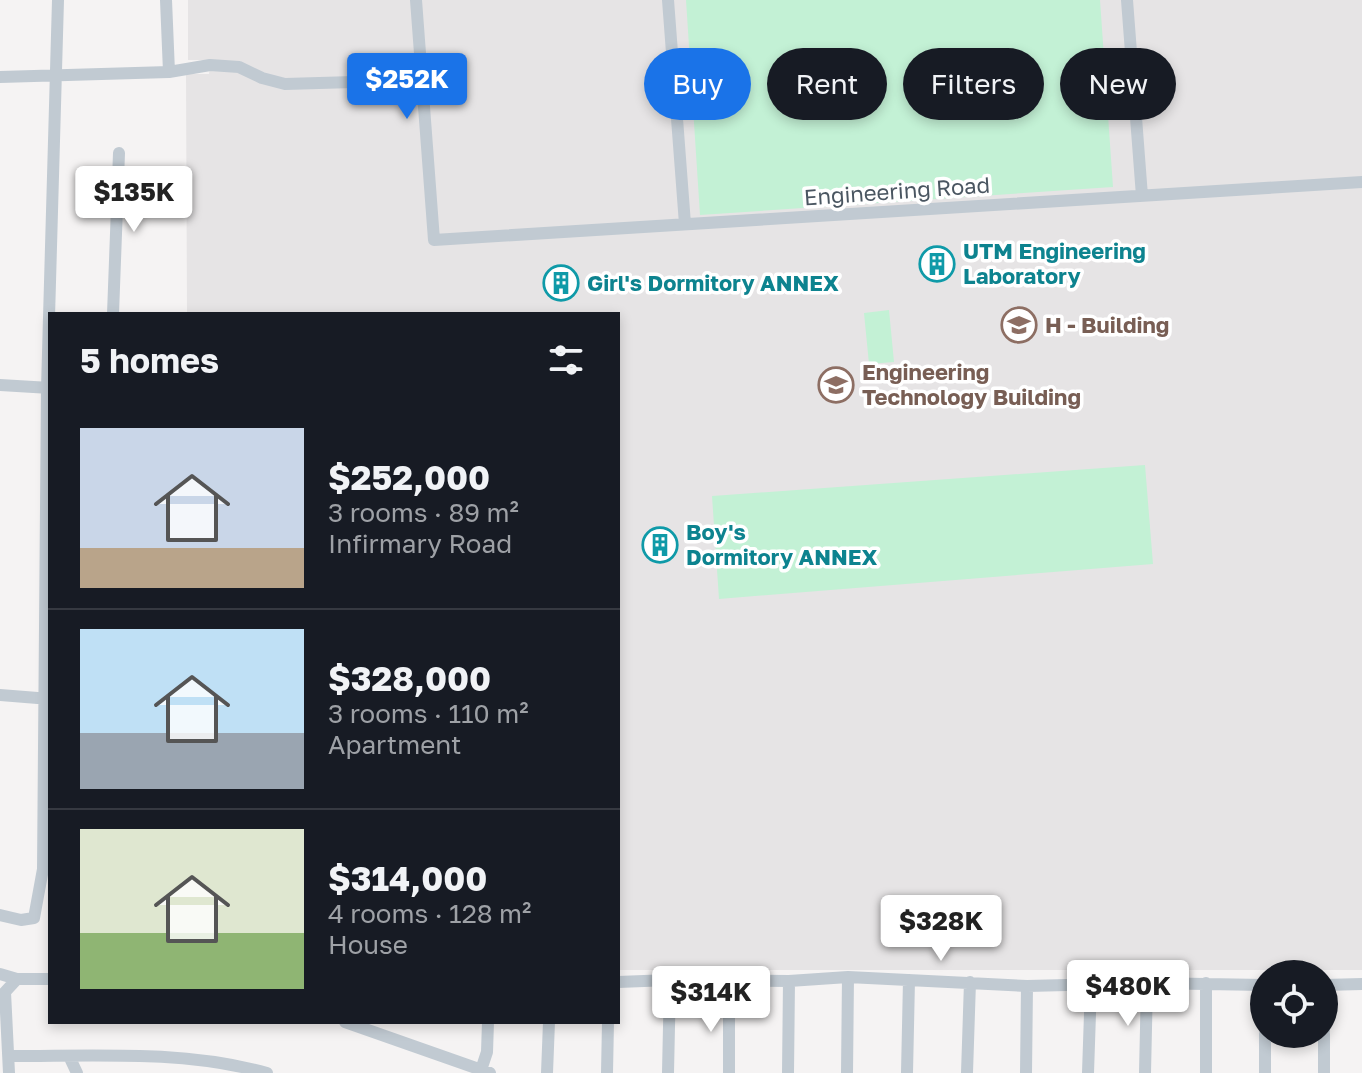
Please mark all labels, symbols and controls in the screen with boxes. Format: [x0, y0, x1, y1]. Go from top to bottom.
chip: Buy [644, 48, 751, 120]
chip: Rent [767, 48, 887, 120]
chip: Filters [903, 48, 1044, 120]
chip: New [1060, 48, 1176, 120]
pin: $252K [351, 53, 463, 121]
text: $252K [365, 63, 449, 94]
pin: $135K [78, 166, 190, 234]
street label: Engineering Road [803, 171, 991, 210]
text: $135K [93, 176, 175, 207]
place label: UTM Engineering Laboratory [963, 237, 1146, 289]
building icon: UTM Engineering Laboratory [918, 245, 956, 283]
building icon: Girl's Dormitory ANNEX [542, 264, 580, 302]
place label: Girl's Dormitory ANNEX [587, 269, 839, 296]
school or university icon: H - Building [1000, 306, 1038, 344]
place label: H - Building [1045, 311, 1169, 338]
icon: filters [544, 338, 588, 382]
text: 5 homes [80, 340, 219, 380]
place label: Engineering Technology Building [862, 358, 1081, 410]
school or university icon: Engineering Technology Building [817, 366, 855, 404]
text: $252,000 [328, 457, 490, 497]
icon: home [144, 460, 240, 556]
text: 3 rooms · 89 m² [328, 497, 519, 528]
place label: Boy's Dormitory ANNEX [686, 518, 878, 570]
building icon: Boy's Dormitory ANNEX [641, 526, 679, 564]
text: Infirmary Road [328, 528, 512, 559]
text: $328,000 [328, 658, 491, 698]
icon: home [144, 661, 240, 757]
text: 3 rooms · 110 m² [328, 698, 529, 729]
text: Apartment [328, 729, 461, 760]
text: $314,000 [328, 858, 487, 898]
icon: home [144, 861, 240, 957]
pin: $328K [885, 895, 997, 963]
text: 4 rooms · 128 m² [328, 898, 531, 929]
text: $328K [899, 905, 983, 936]
text: House [328, 929, 408, 960]
pin: $480K [1072, 960, 1184, 1028]
map controls [1250, 960, 1338, 1048]
button: locate [1250, 960, 1338, 1048]
pin: $314K [655, 966, 767, 1034]
text: $480K [1085, 970, 1171, 1001]
text: $314K [670, 976, 752, 1007]

